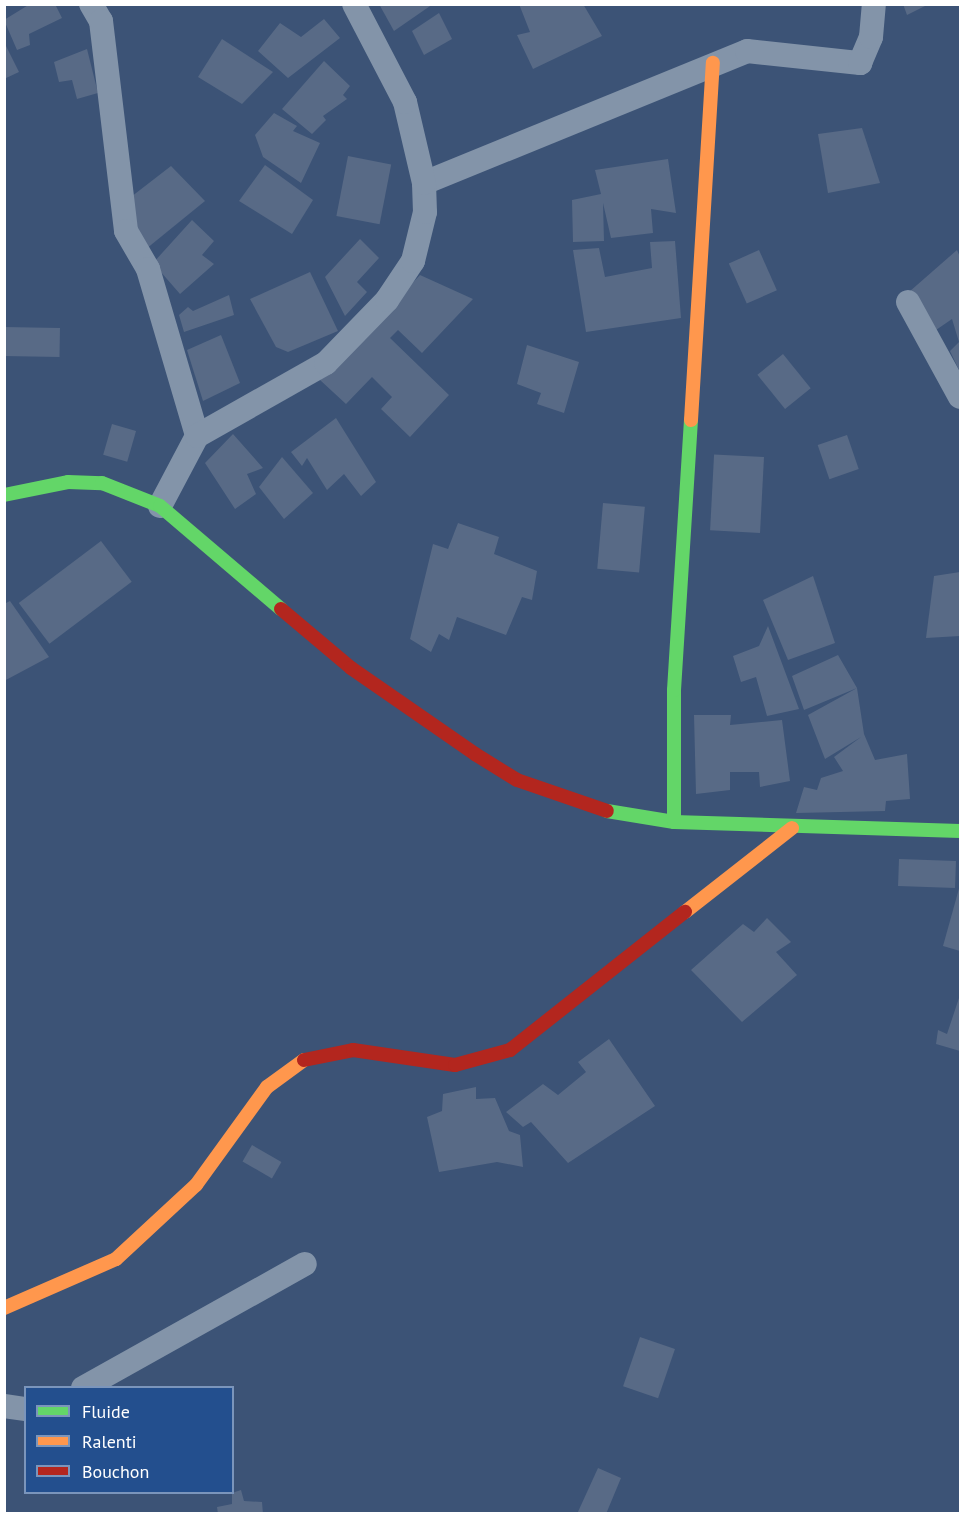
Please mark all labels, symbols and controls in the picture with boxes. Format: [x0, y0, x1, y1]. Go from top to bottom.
legend [24, 1386, 234, 1494]
text: Fluide [82, 1400, 130, 1423]
text: Ralenti [82, 1430, 137, 1453]
text: Bouchon [82, 1460, 149, 1483]

